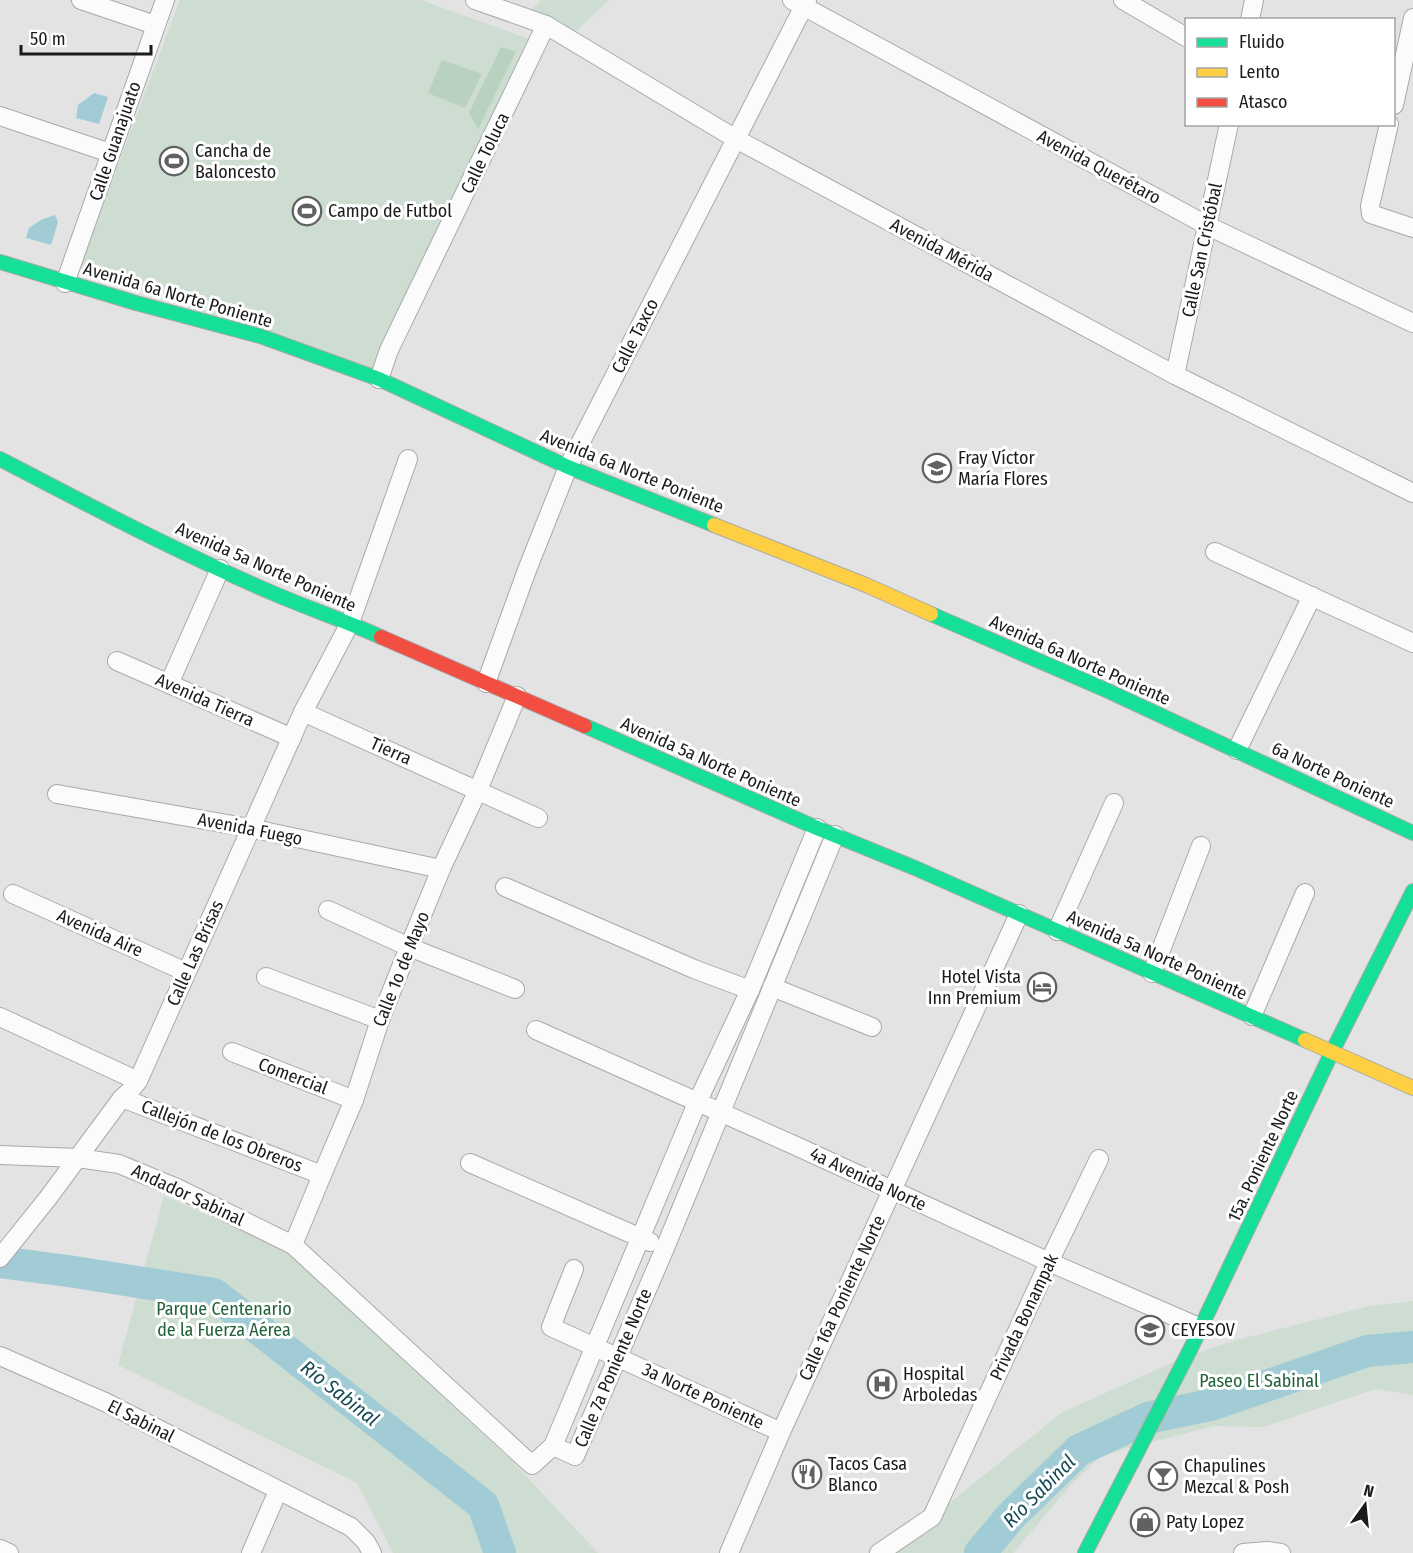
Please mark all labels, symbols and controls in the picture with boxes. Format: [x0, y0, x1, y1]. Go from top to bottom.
scale bar [21, 18, 152, 56]
legend [1185, 18, 1395, 126]
text: 50 m [30, 28, 66, 50]
text: Fluido [1239, 31, 1285, 53]
text: Lento [1239, 61, 1280, 83]
street label: Calle Guanajuato [84, 78, 146, 204]
text: Atasco [1239, 91, 1287, 113]
street label: Calle Toluca [456, 109, 514, 197]
street label: Avenida Querétaro [1033, 125, 1165, 209]
place label: Cancha de Baloncesto [195, 140, 276, 183]
sports icon: Cancha de Baloncesto [158, 145, 190, 177]
street label: Calle San Cristóbal [1177, 181, 1227, 319]
sports icon: Campo de Futbol [291, 195, 323, 227]
place label: Campo de Futbol [328, 200, 452, 222]
street label: Avenida Mérida [887, 214, 998, 287]
street label: Avenida 6a Norte Poniente [81, 257, 275, 333]
street label: Calle Taxco [607, 295, 663, 377]
street label: Avenida 6a Norte Poniente [537, 424, 727, 518]
place label: Fray Víctor María Flores [958, 447, 1048, 490]
school or university icon: Fray Víctor María Flores [921, 452, 953, 484]
street label: Avenida 5a Norte Poniente [172, 517, 360, 617]
street label: Avenida 6a Norte Poniente [986, 610, 1174, 710]
street label: Avenida Tierra [152, 668, 258, 732]
street label: Avenida 5a Norte Poniente [617, 712, 805, 812]
street label: Tierra [367, 732, 415, 770]
street label: 6a Norte Poniente [1268, 737, 1398, 813]
street label: Avenida Fuego [196, 808, 304, 850]
street label: Calle Las Brisas [162, 897, 228, 1009]
street label: Avenida Aire [54, 904, 146, 962]
street label: Avenida 5a Norte Poniente [1063, 905, 1251, 1005]
street label: Calle 1o de Mayo [368, 908, 434, 1030]
place label: Hotel Vista Inn Premium [928, 966, 1021, 1009]
hotel icon: Hotel Vista Inn Premium [1026, 971, 1058, 1003]
street label: Comercial [255, 1053, 331, 1099]
street label: 15a. Poniente Norte [1223, 1087, 1303, 1225]
street label: Callejón de los Obreros [138, 1095, 306, 1177]
street label: 4a Avenida Norte [806, 1142, 930, 1216]
street label: Andador Sabinal [128, 1159, 248, 1231]
street label: Calle 16a Poniente Norte [794, 1212, 890, 1384]
street label: Privada Bonampak [985, 1250, 1063, 1384]
street label: Calle 7a Poniente Norte [570, 1285, 656, 1451]
park label: Parque Centenario de la Fuerza Aérea [156, 1298, 292, 1341]
school or university icon: CEYESOV [1134, 1314, 1166, 1346]
place label: CEYESOV [1171, 1319, 1236, 1341]
water label: Río Sabinal [296, 1355, 384, 1431]
street label: 3a Norte Poniente [639, 1358, 767, 1434]
place label: Hospital Arboledas [903, 1363, 978, 1406]
hospital icon: Hospital Arboledas [866, 1368, 898, 1400]
park label: Paseo El Sabinal [1199, 1370, 1319, 1392]
street label: El Sabinal [104, 1395, 178, 1447]
water label: Río Sabinal [998, 1450, 1080, 1532]
place label: Tacos Casa Blanco [828, 1453, 907, 1496]
place label: Chapulines Mezcal & Posh [1184, 1455, 1289, 1498]
restaurant icon: Tacos Casa Blanco [791, 1458, 823, 1490]
bar icon: Chapulines Mezcal & Posh [1147, 1460, 1179, 1492]
north arrow [1335, 1475, 1395, 1535]
text: N [1362, 1481, 1376, 1501]
shop icon: Paty Lopez [1129, 1506, 1161, 1538]
place label: Paty Lopez [1166, 1511, 1244, 1533]

